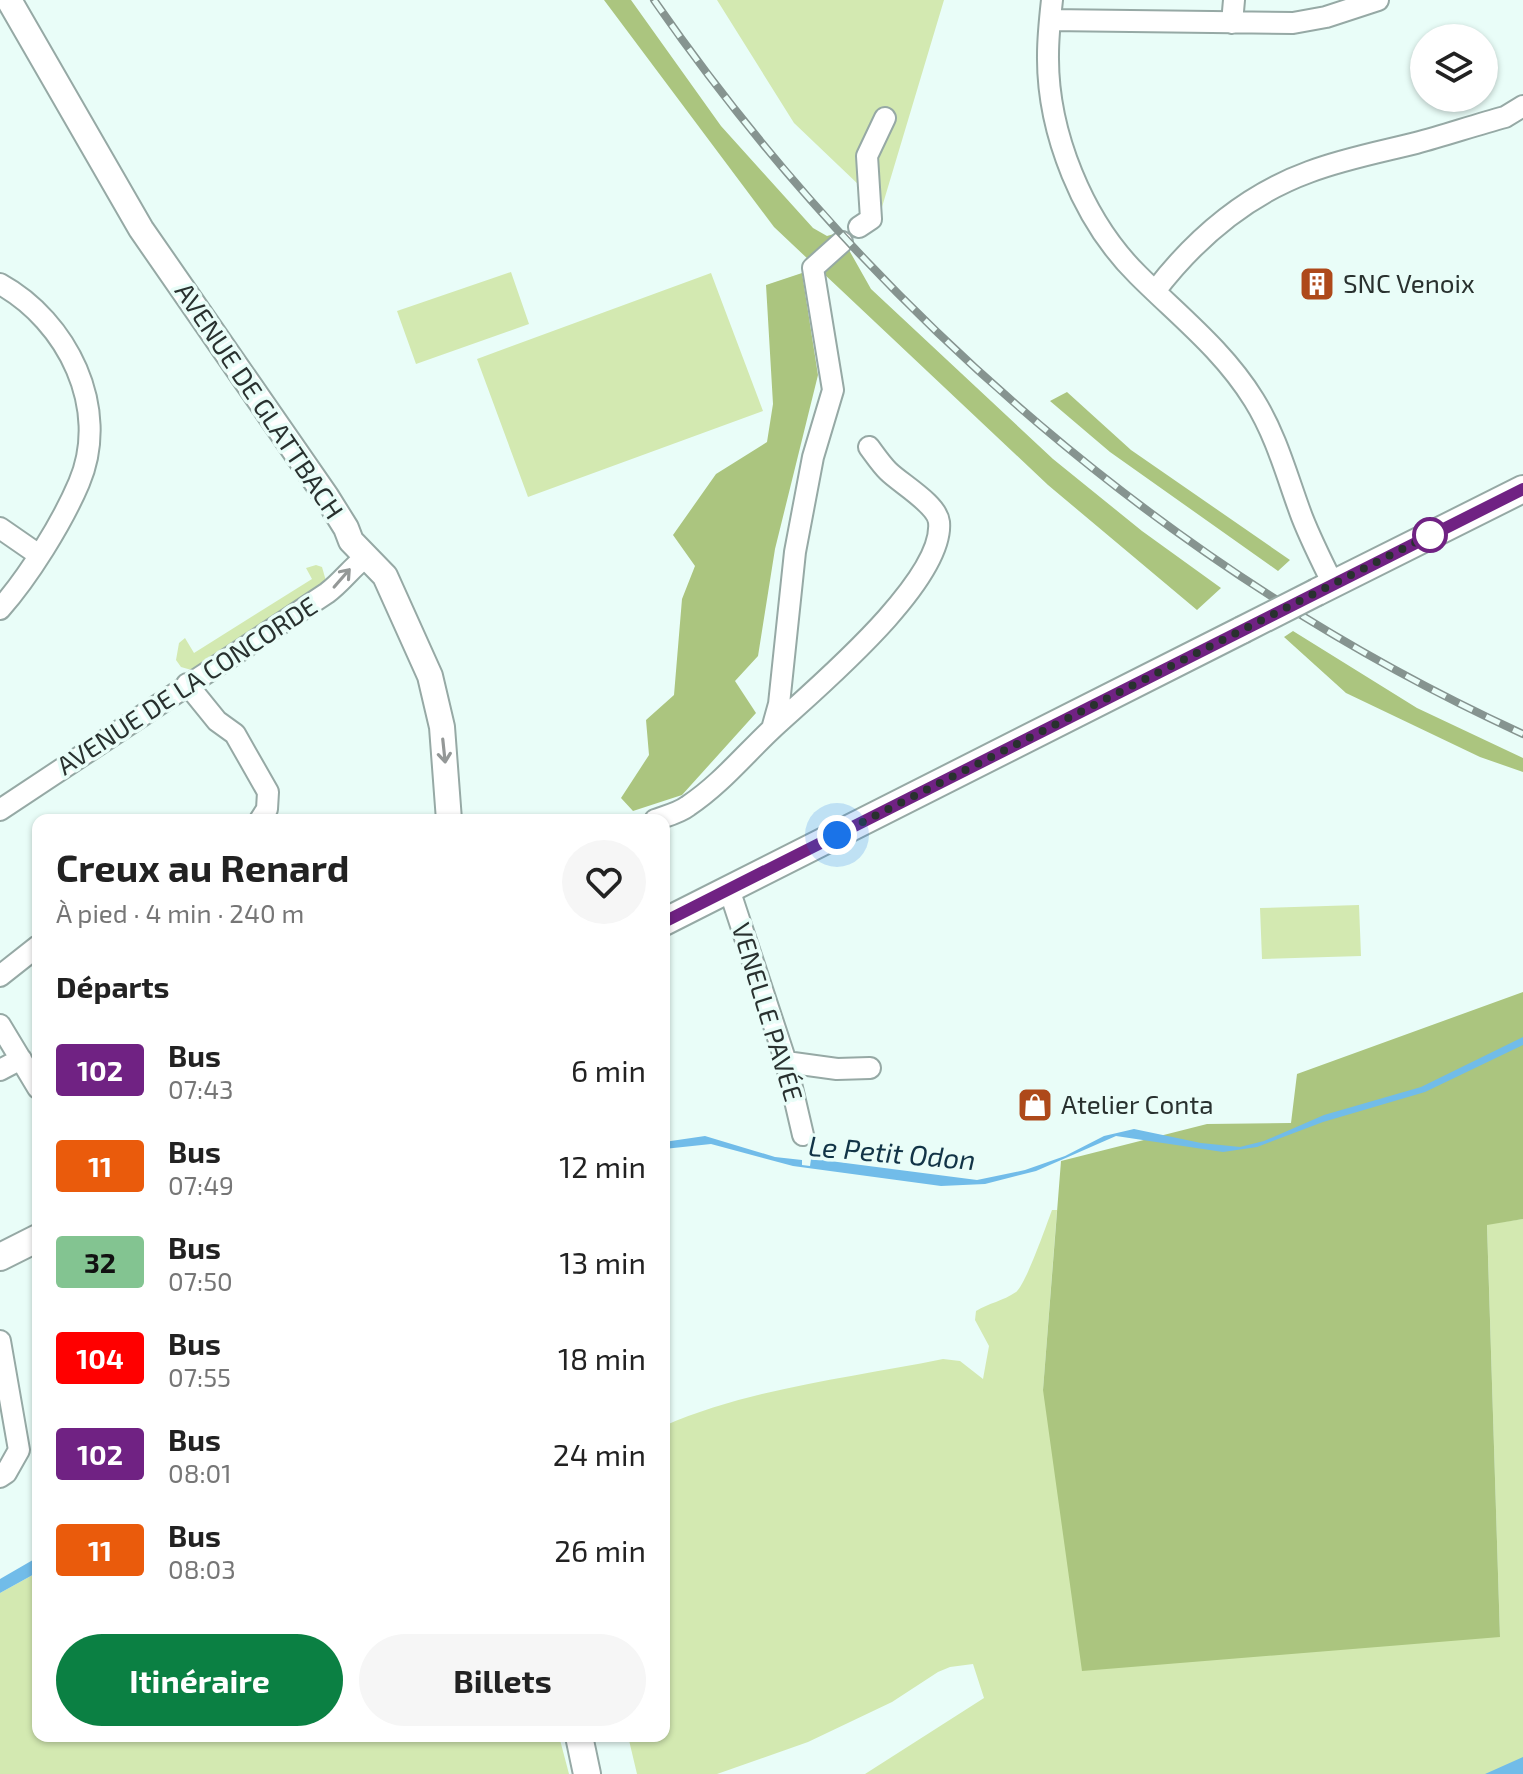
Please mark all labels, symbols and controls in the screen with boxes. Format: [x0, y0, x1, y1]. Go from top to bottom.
map controls [1410, 24, 1498, 112]
button: layers [1410, 24, 1498, 112]
building icon: SNC Venoix [1298, 265, 1336, 303]
place label: SNC Venoix [1343, 267, 1475, 298]
street label: AVENUE DE GLATTBACH [170, 276, 351, 524]
unlabelled marker [1413, 518, 1447, 552]
one-way arrow [333, 569, 351, 589]
street label: AVENUE DE LA CONCORDE [50, 589, 322, 781]
one-way arrow [437, 737, 452, 763]
your location [817, 815, 857, 855]
button: heart [562, 840, 646, 924]
text: Creux au Renard [56, 844, 349, 890]
text: À pied · 4 min · 240 m [56, 897, 304, 928]
street label: VENELLE PAVÉE [727, 919, 810, 1105]
text: Départs [56, 968, 170, 1004]
text: Bus [168, 1037, 221, 1073]
text: 6 min [571, 1052, 646, 1088]
text: 102 [77, 1053, 123, 1087]
text: 07:43 [168, 1073, 234, 1104]
shop icon: Atelier Conta [1016, 1086, 1054, 1124]
place label: Atelier Conta [1061, 1088, 1213, 1119]
water label: Le Petit Odon [807, 1128, 977, 1176]
text: Bus [168, 1133, 221, 1169]
text: 12 min [559, 1148, 646, 1184]
text: 11 [88, 1149, 112, 1183]
text: 07:49 [168, 1169, 234, 1200]
text: Bus [168, 1229, 221, 1265]
text: 13 min [560, 1244, 646, 1280]
text: 32 [84, 1245, 116, 1279]
text: 07:50 [168, 1265, 233, 1296]
text: Bus [168, 1325, 221, 1361]
text: 18 min [558, 1340, 646, 1376]
text: 104 [76, 1341, 124, 1375]
text: 07:55 [168, 1361, 231, 1392]
text: Bus [168, 1421, 221, 1457]
text: 24 min [553, 1436, 646, 1472]
text: 102 [77, 1437, 123, 1471]
text: 08:01 [168, 1457, 232, 1488]
text: Bus [168, 1517, 221, 1553]
text: 26 min [554, 1532, 646, 1568]
text: 11 [88, 1533, 112, 1567]
text: 08:03 [168, 1553, 236, 1584]
button: Itinéraire [56, 1634, 343, 1726]
button: Billets [359, 1634, 646, 1726]

